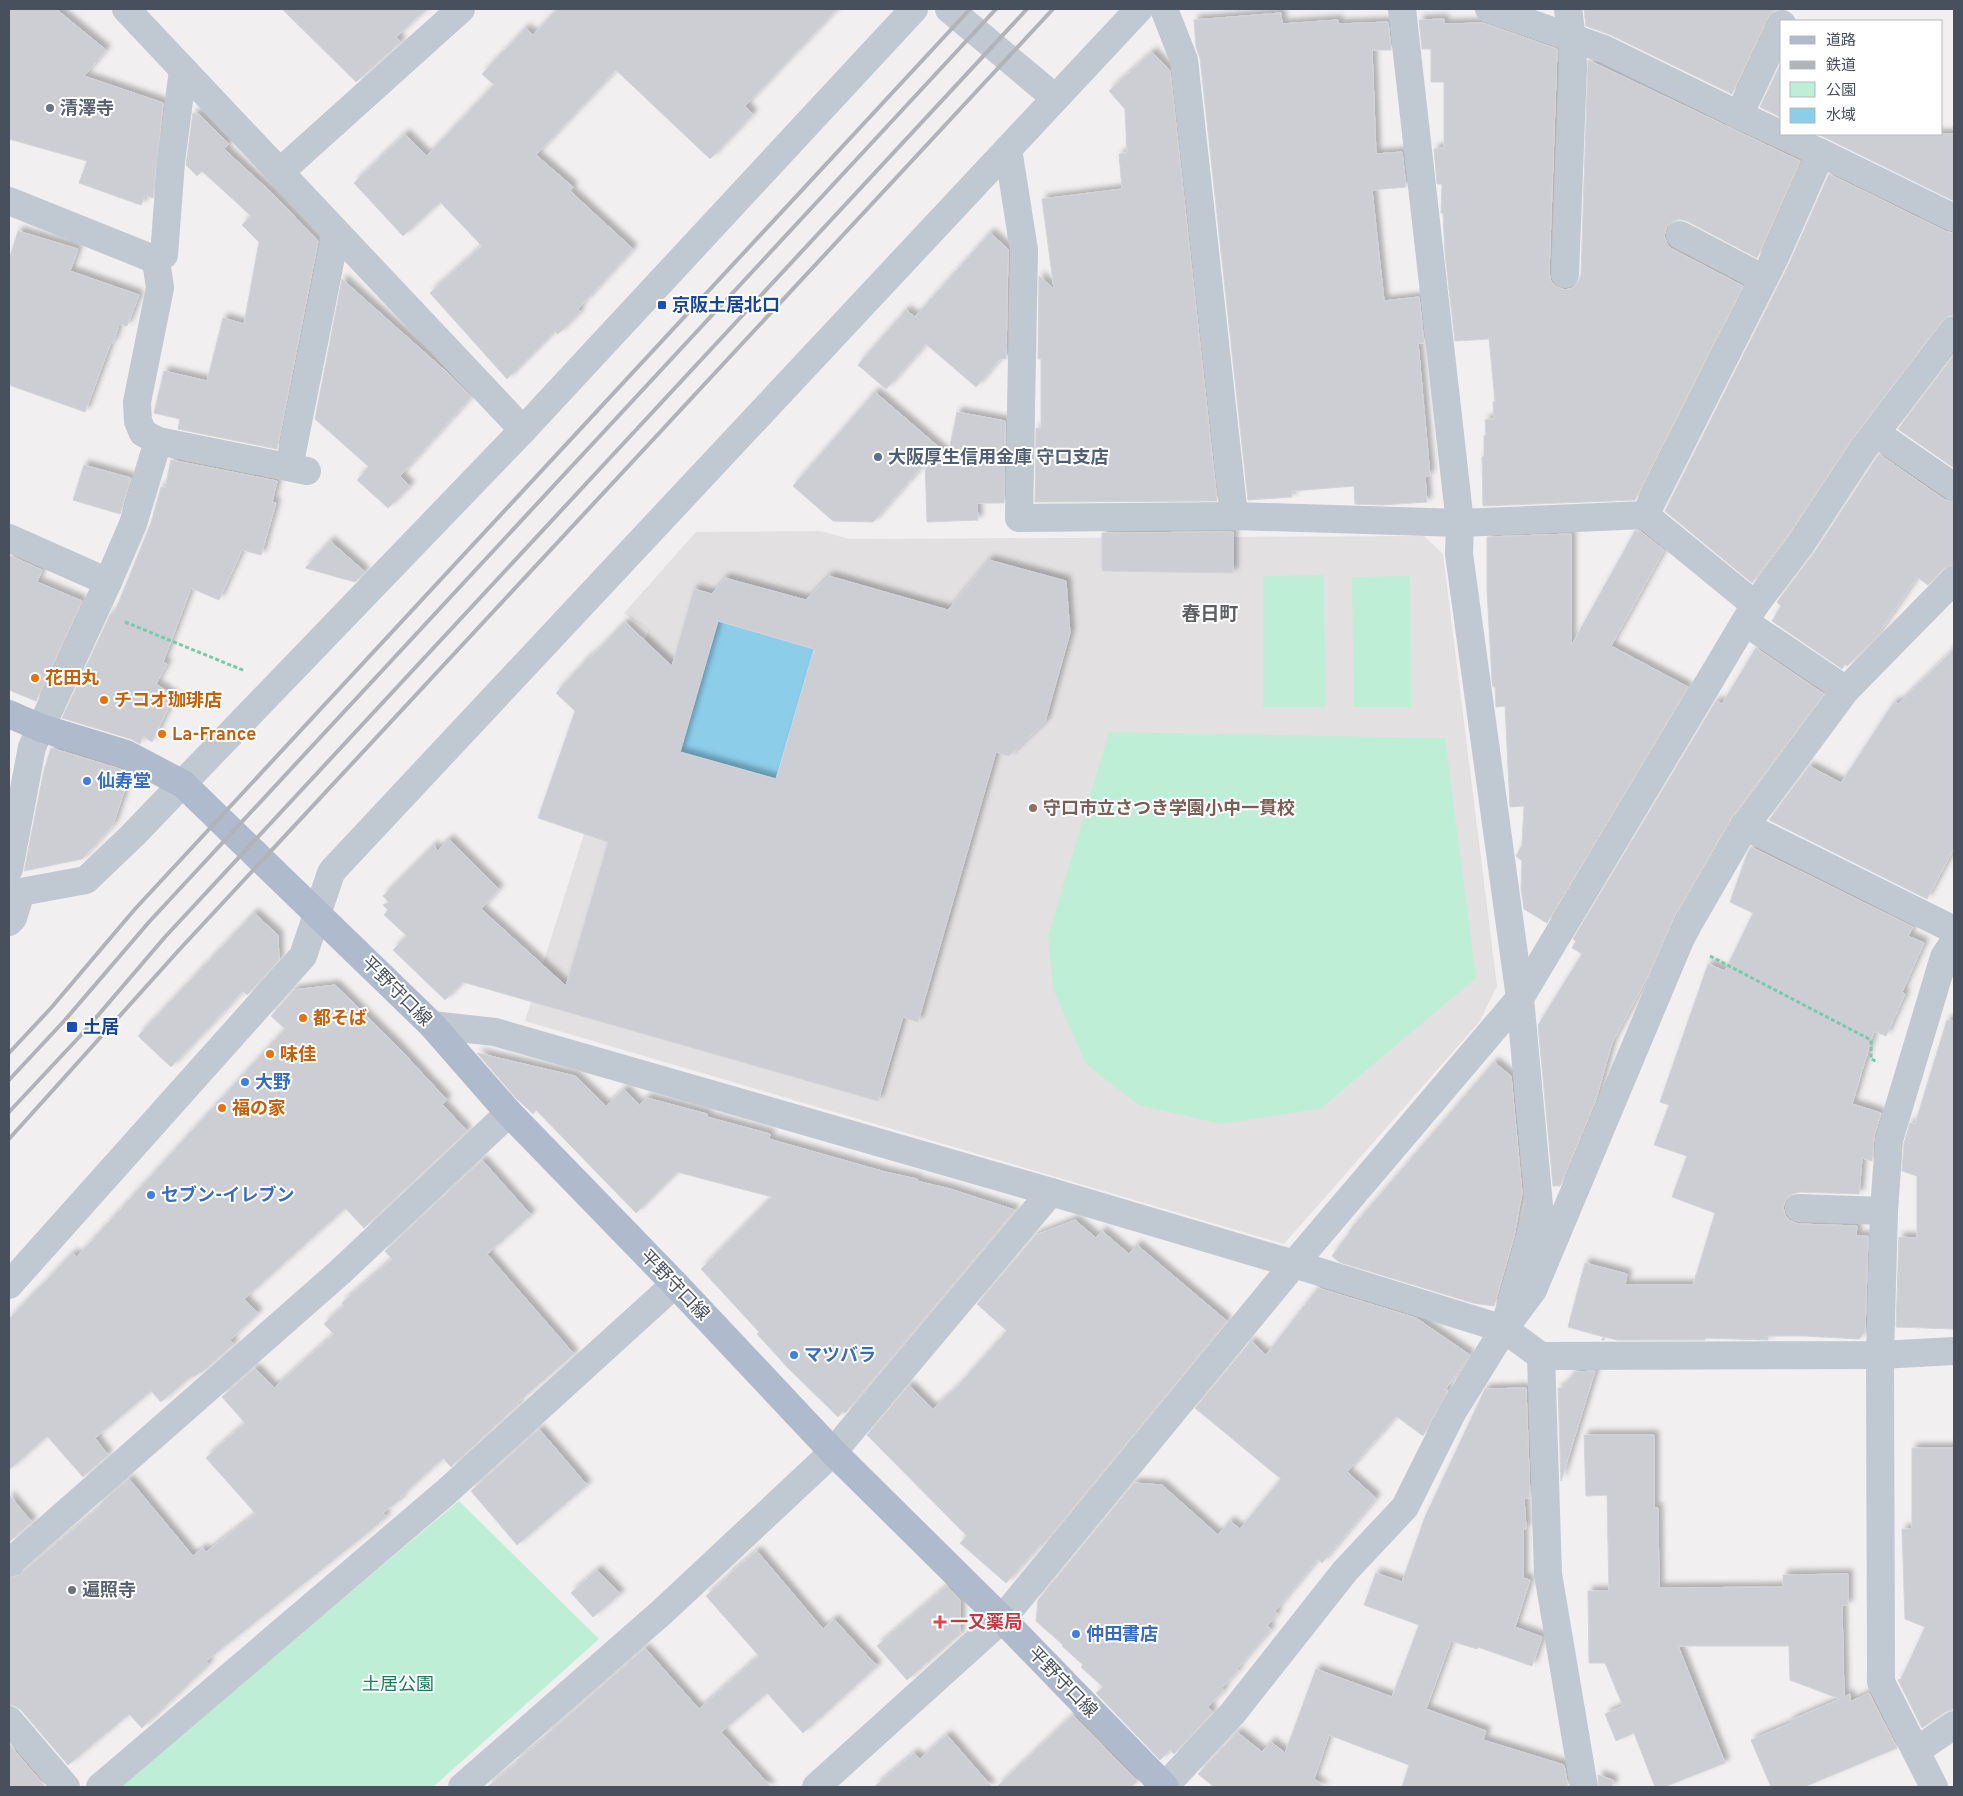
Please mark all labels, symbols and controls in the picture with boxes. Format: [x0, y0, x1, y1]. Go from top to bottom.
legend [1780, 20, 1943, 135]
text: 道路 [1826, 32, 1856, 51]
text: 鉄道 [1826, 57, 1856, 76]
text: 公園 [1826, 82, 1856, 101]
place label: 清澤寺 [60, 98, 114, 121]
marker: 清澤寺 [44, 102, 56, 114]
text: 水域 [1826, 107, 1856, 126]
place label: 京阪土居北口 [672, 295, 780, 318]
marker: 京阪土居北口 [656, 299, 668, 311]
place label: 大阪厚生信用金庫 守口支店 [888, 447, 1109, 470]
marker: 大阪厚生信用金庫 守口支店 [872, 451, 884, 463]
district label: 春日町 [1181, 603, 1239, 627]
place label: 花田丸 [45, 668, 99, 691]
marker: 花田丸 [29, 672, 41, 684]
place label: チコオ珈琲店 [114, 690, 222, 713]
marker: チコオ珈琲店 [98, 694, 110, 706]
place label: La-France [172, 724, 256, 747]
marker: La-France [156, 728, 168, 740]
place label: 仙寿堂 [97, 771, 151, 794]
marker: 仙寿堂 [81, 775, 93, 787]
place label: 守口市立さつき学園小中一貫校 [1043, 798, 1295, 821]
marker: 守口市立さつき学園小中一貫校 [1027, 802, 1039, 814]
street label: 平野守口線 [356, 952, 436, 1032]
place label: 都そば [313, 1008, 367, 1031]
marker: 都そば [297, 1012, 309, 1024]
place label: 土居 [83, 1017, 119, 1040]
marker: 土居 [65, 1020, 79, 1034]
place label: 味佳 [280, 1044, 316, 1067]
marker: 味佳 [264, 1048, 276, 1060]
place label: 大野 [255, 1072, 291, 1095]
marker: 大野 [239, 1076, 251, 1088]
place label: 福の家 [232, 1098, 286, 1121]
marker: 福の家 [216, 1102, 228, 1114]
place label: セブン-イレブン [161, 1185, 294, 1208]
marker: セブン-イレブン [145, 1189, 157, 1201]
street label: 平野守口線 [634, 1246, 713, 1326]
place label: マツバラ [804, 1345, 876, 1368]
marker: マツバラ [788, 1349, 800, 1361]
place label: 遍照寺 [82, 1580, 136, 1603]
marker: 遍照寺 [66, 1584, 78, 1596]
place label: 一又薬局 [950, 1612, 1022, 1635]
marker: 一又薬局 [934, 1616, 946, 1628]
place label: 仲田書店 [1086, 1624, 1158, 1647]
marker: 仲田書店 [1070, 1628, 1082, 1640]
street label: 平野守口線 [1022, 1643, 1101, 1723]
park label: 土居公園 [362, 1674, 434, 1697]

